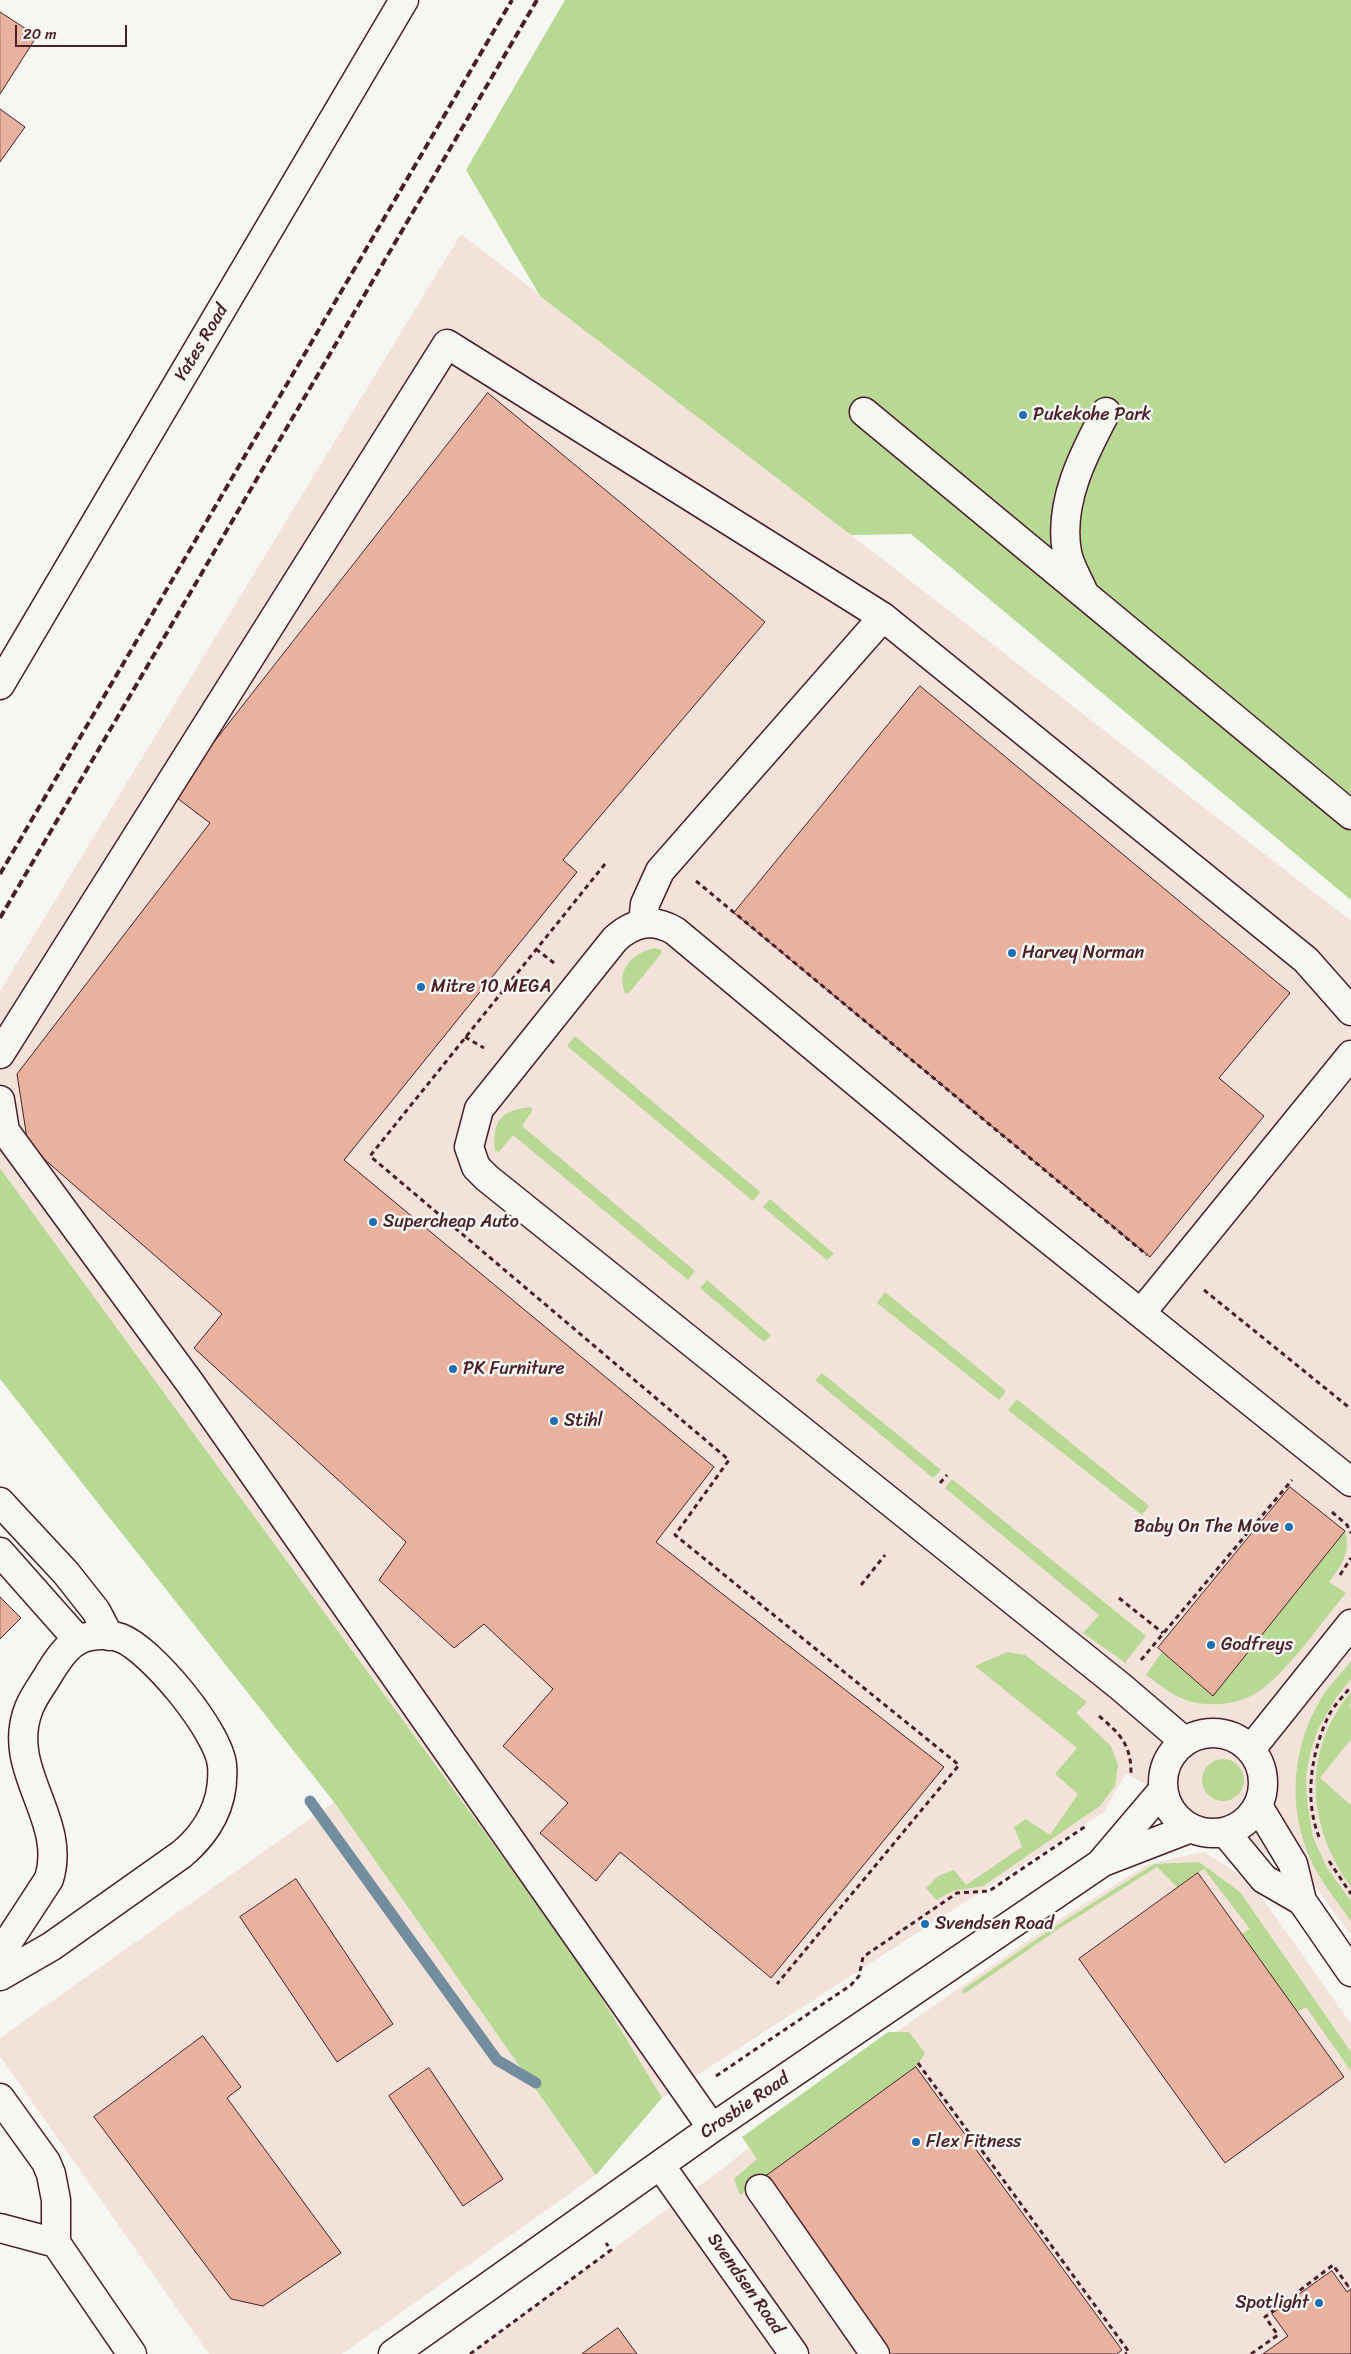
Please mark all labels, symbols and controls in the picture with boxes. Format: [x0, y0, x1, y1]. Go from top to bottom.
scale bar [18, 15, 130, 47]
text: 20 m [23, 21, 57, 47]
street label: Yates Road [171, 301, 233, 385]
place label: Pukekohe Park [1033, 404, 1151, 426]
marker: Pukekohe Park [1017, 409, 1029, 421]
place label: Harvey Norman [1022, 942, 1144, 964]
marker: Harvey Norman [1006, 947, 1018, 959]
place label: Mitre 10 MEGA [431, 976, 551, 998]
marker: Mitre 10 MEGA [415, 981, 427, 993]
place label: Supercheap Auto [383, 1211, 519, 1233]
marker: Supercheap Auto [367, 1216, 379, 1228]
place label: PK Furniture [463, 1358, 565, 1380]
marker: PK Furniture [447, 1363, 459, 1375]
place label: Stihl [564, 1410, 603, 1432]
marker: Stihl [548, 1415, 560, 1427]
place label: Baby On The Move [1134, 1516, 1279, 1538]
marker: Baby On The Move [1283, 1521, 1295, 1533]
place label: Godfreys [1221, 1634, 1293, 1656]
marker: Godfreys [1205, 1639, 1217, 1651]
place label: Svendsen Road [935, 1913, 1054, 1935]
marker: Svendsen Road [919, 1918, 931, 1930]
street label: Crosbie Road [696, 2068, 794, 2144]
place label: Flex Fitness [926, 2131, 1021, 2153]
marker: Flex Fitness [910, 2136, 922, 2148]
street label: Svendsen Road [702, 2229, 788, 2339]
place label: Spotlight [1235, 2292, 1309, 2314]
marker: Spotlight [1313, 2297, 1325, 2309]

